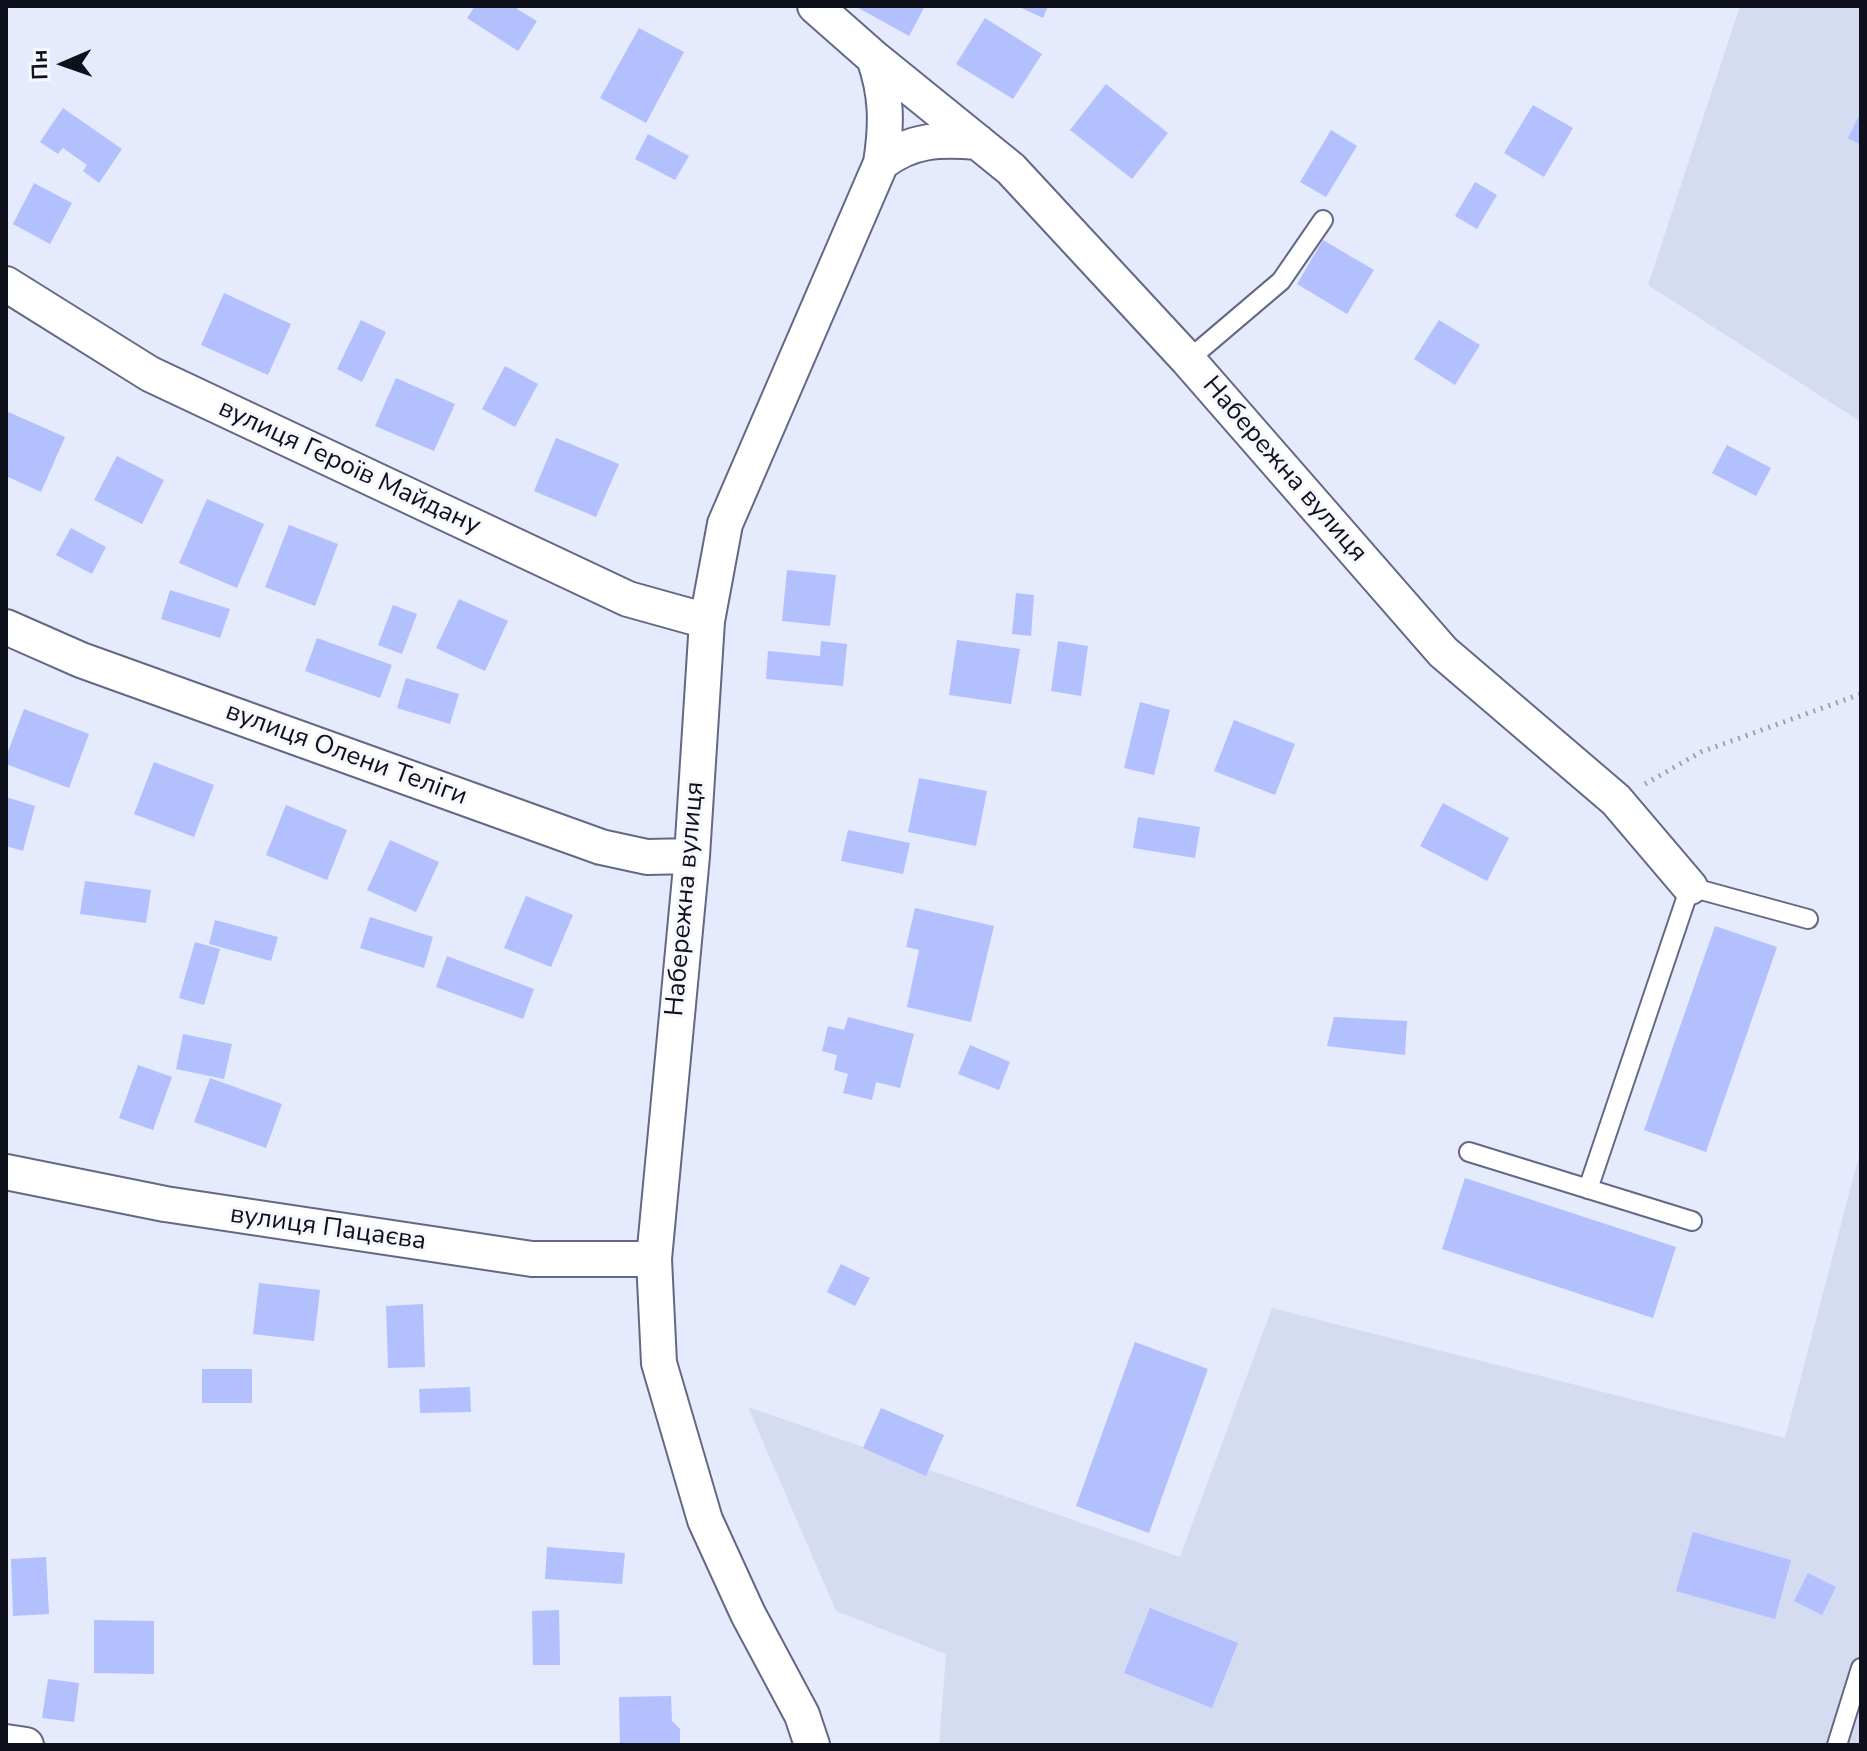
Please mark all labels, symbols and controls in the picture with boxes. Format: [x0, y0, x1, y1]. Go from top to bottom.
north arrow [24, 24, 104, 104]
text: Пн [24, 49, 56, 80]
street label: Набережна вулиця [1195, 371, 1373, 569]
street label: вулиця Героїв Майдану [213, 394, 485, 542]
street label: вулиця Олени Теліги [221, 697, 471, 813]
street label: Набережна вулиця [660, 780, 712, 1018]
street label: вулиця Пацаєва [228, 1200, 428, 1258]

